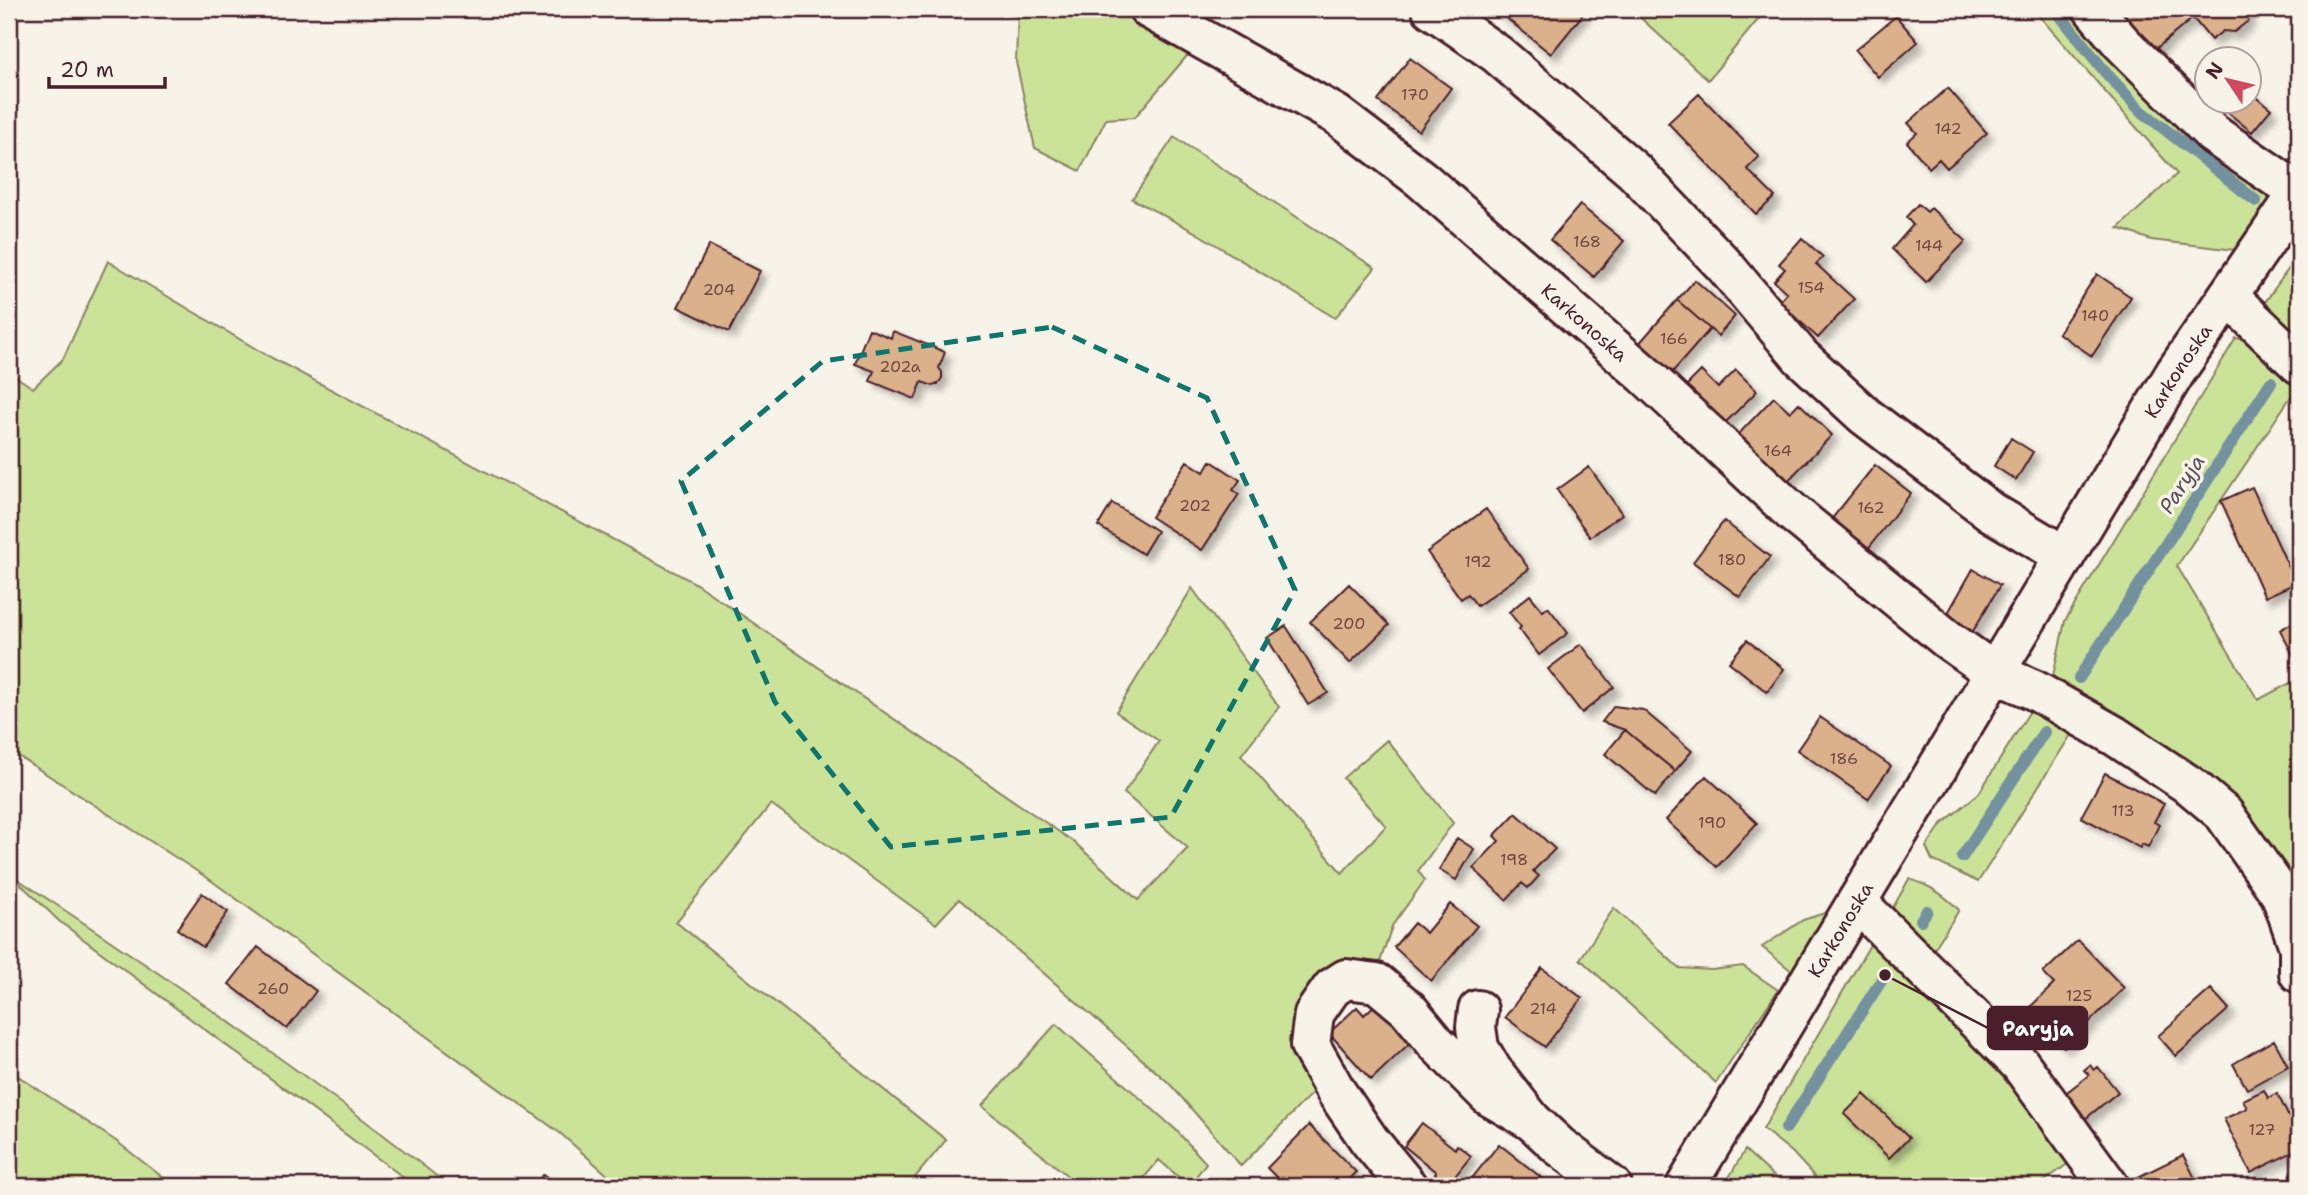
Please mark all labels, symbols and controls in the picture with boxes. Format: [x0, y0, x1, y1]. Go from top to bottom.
scale bar [49, 46, 164, 90]
north arrow [2192, 46, 2262, 116]
text: 20 m [60, 56, 114, 84]
text: N [2200, 57, 2229, 84]
house number: 170 [1401, 84, 1429, 105]
house number: 142 [1934, 118, 1962, 139]
house number: 168 [1573, 231, 1601, 252]
house number: 144 [1915, 235, 1943, 256]
house number: 154 [1797, 277, 1825, 298]
street label: Karkonoska [1536, 278, 1633, 367]
house number: 204 [703, 279, 735, 300]
house number: 140 [2081, 305, 2109, 326]
street label: Karkonoska [2138, 319, 2218, 423]
house number: 166 [1660, 328, 1688, 349]
house number: 202a [879, 356, 921, 377]
house number: 164 [1764, 440, 1792, 461]
water label: Paryja [2153, 449, 2211, 519]
house number: 202 [1179, 495, 1211, 516]
house number: 162 [1857, 497, 1885, 518]
house number: 180 [1718, 549, 1746, 570]
house number: 192 [1464, 551, 1492, 572]
house number: 200 [1333, 613, 1365, 634]
house number: 186 [1830, 748, 1858, 769]
house number: 113 [2111, 800, 2135, 821]
house number: 190 [1698, 812, 1726, 833]
house number: 198 [1500, 849, 1528, 870]
street label: Karkonoska [1802, 877, 1879, 982]
house number: 260 [257, 978, 289, 999]
house number: 125 [2066, 985, 2092, 1006]
house number: 214 [1529, 998, 1557, 1019]
callout: Paryja [1988, 1007, 2087, 1049]
text: Paryja [2002, 1015, 2074, 1043]
house number: 127 [2248, 1119, 2276, 1140]

